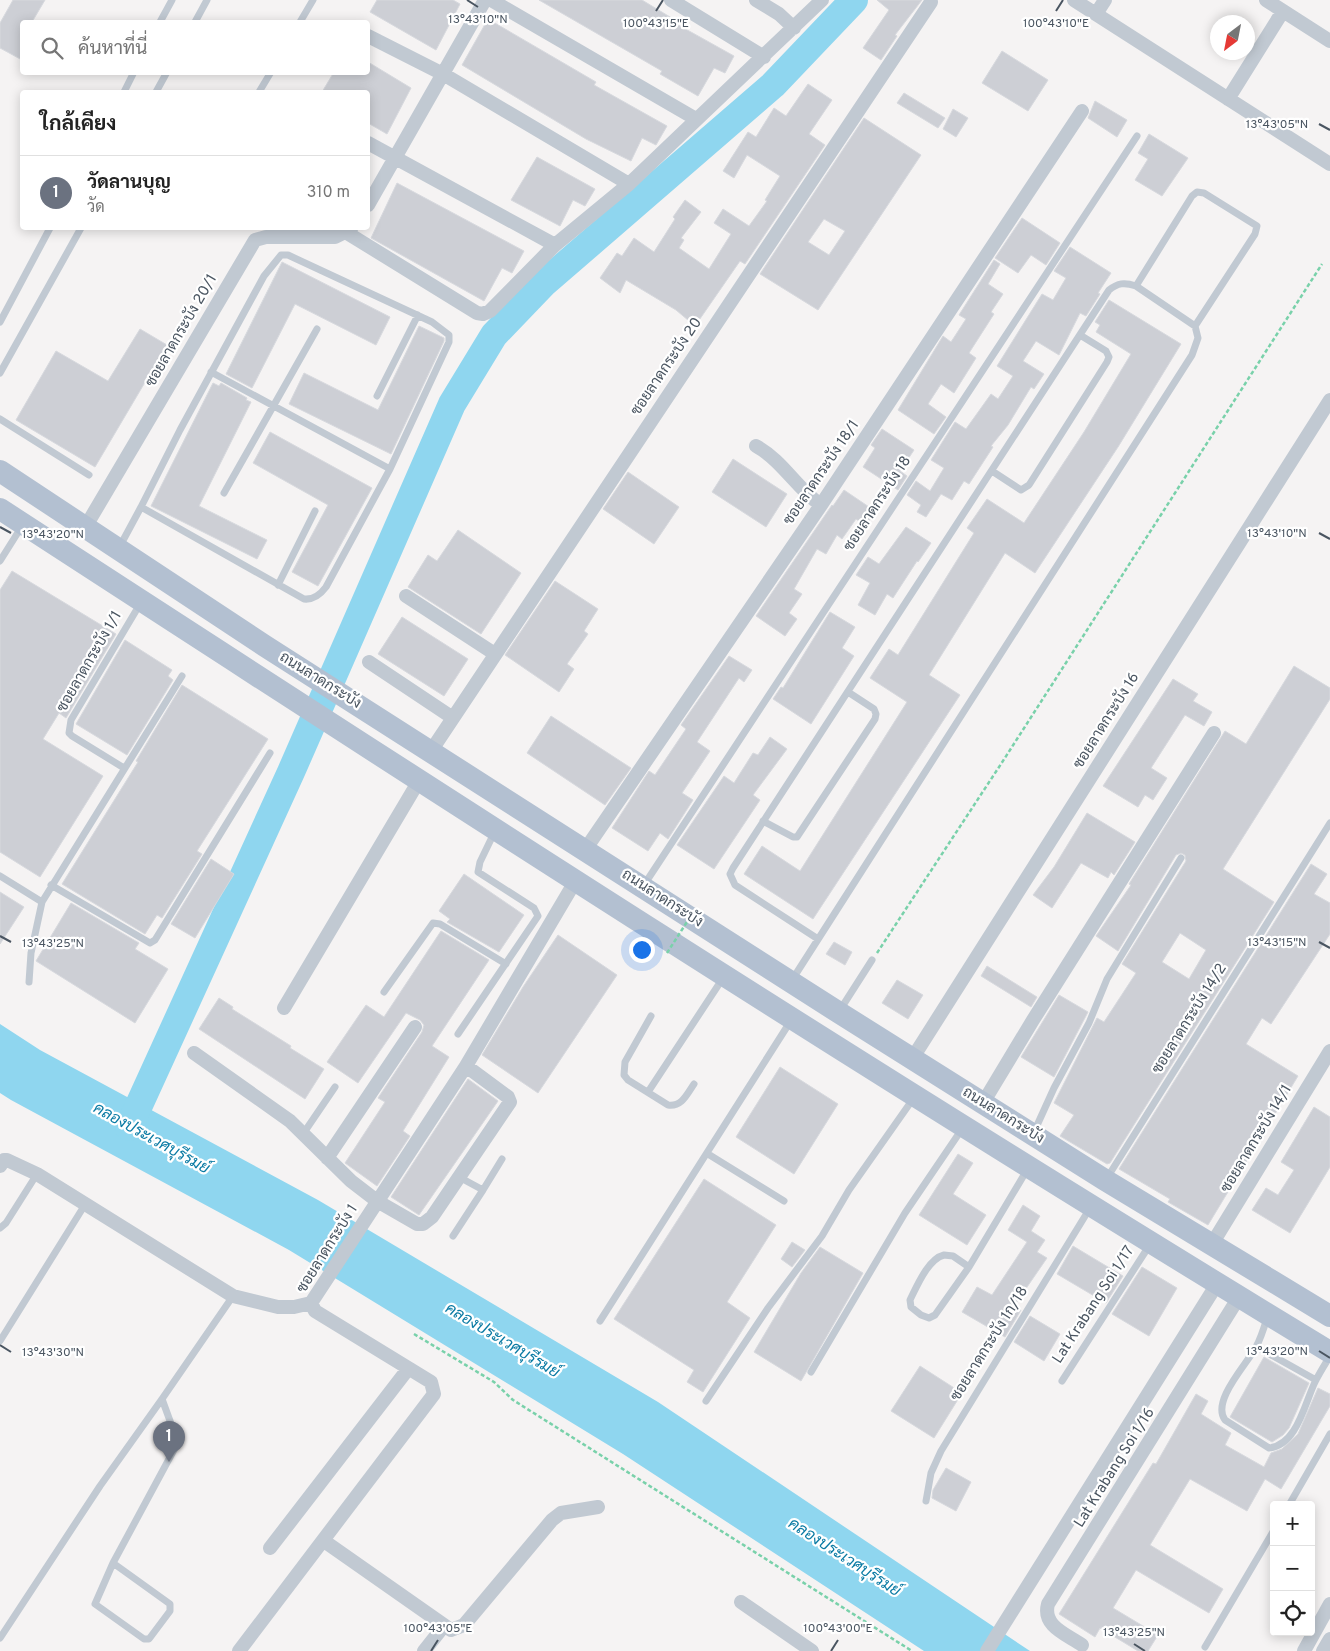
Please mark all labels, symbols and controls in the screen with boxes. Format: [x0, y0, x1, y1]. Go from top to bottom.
text: 13°43'10"N [448, 12, 508, 28]
north arrow [1210, 15, 1255, 60]
text: 100°43'15"E [623, 16, 689, 32]
text: 100°43'10"E [1023, 16, 1089, 32]
search box [20, 20, 370, 75]
icon: search [38, 34, 66, 62]
text: ค้นหาที่นี่ [78, 37, 147, 61]
text: ใกล้เคียง [40, 111, 116, 138]
text: 13°43'05"N [1246, 117, 1308, 133]
text: วัดลานบุญ [87, 171, 171, 195]
text: 1 [53, 183, 59, 203]
text: 310 m [307, 183, 350, 203]
text: วัด [87, 198, 105, 218]
street label: ซอยลาดกระบัง 20/1 [141, 271, 222, 391]
street label: ซอยลาดกระบัง 20 [626, 314, 707, 420]
street label: ซอยลาดกระบัง 18/1 [779, 416, 864, 529]
street label: ซอยลาดกระบัง 18 [839, 452, 916, 555]
text: 13°43'10"N [1247, 526, 1307, 542]
text: 13°43'20"N [22, 527, 84, 543]
street label: ซอยลาดกระบัง 1/1 [52, 607, 127, 716]
street label: ถนนลาดกระบัง [275, 647, 365, 714]
street label: ซอยลาดกระบัง 16 [1069, 669, 1144, 773]
street label: ถนนลาดกระบัง [618, 865, 707, 932]
text: 13°43'15"N [1247, 935, 1307, 951]
text: 13°43'25"N [22, 936, 84, 952]
your location [629, 937, 655, 963]
street label: ซอยลาดกระบัง 14/2 [1148, 960, 1232, 1078]
street label: ซอยลาดกระบัง 14/1 [1216, 1081, 1297, 1197]
street label: ถนนลาดกระบัง [958, 1082, 1048, 1149]
water label: คลองประเวศบุรีรมย์ [89, 1095, 216, 1180]
street label: ซอยลาดกระบัง 1 [292, 1201, 363, 1297]
street label: Lat Krabang Soi 1/17 [1049, 1242, 1139, 1367]
street label: ซอยลาดกระบัง 1ก/18 [946, 1283, 1033, 1405]
water label: คลองประเวศบุรีรมย์ [441, 1296, 567, 1384]
text: 13°43'20"N [1246, 1344, 1308, 1360]
text: 13°43'30"N [22, 1345, 84, 1361]
street label: Lat Krabang Soi 1/16 [1070, 1404, 1160, 1531]
pin: 1 [153, 1421, 185, 1462]
map controls [1270, 1501, 1315, 1636]
button: + [1270, 1501, 1315, 1546]
water label: คลองประเวศบุรีรมย์ [784, 1511, 908, 1603]
button: − [1270, 1546, 1315, 1591]
button: locate [1270, 1591, 1315, 1636]
text: 100°43'05"E [403, 1621, 473, 1637]
text: 100°43'00"E [803, 1621, 873, 1637]
text: 13°43'25"N [1103, 1625, 1165, 1641]

